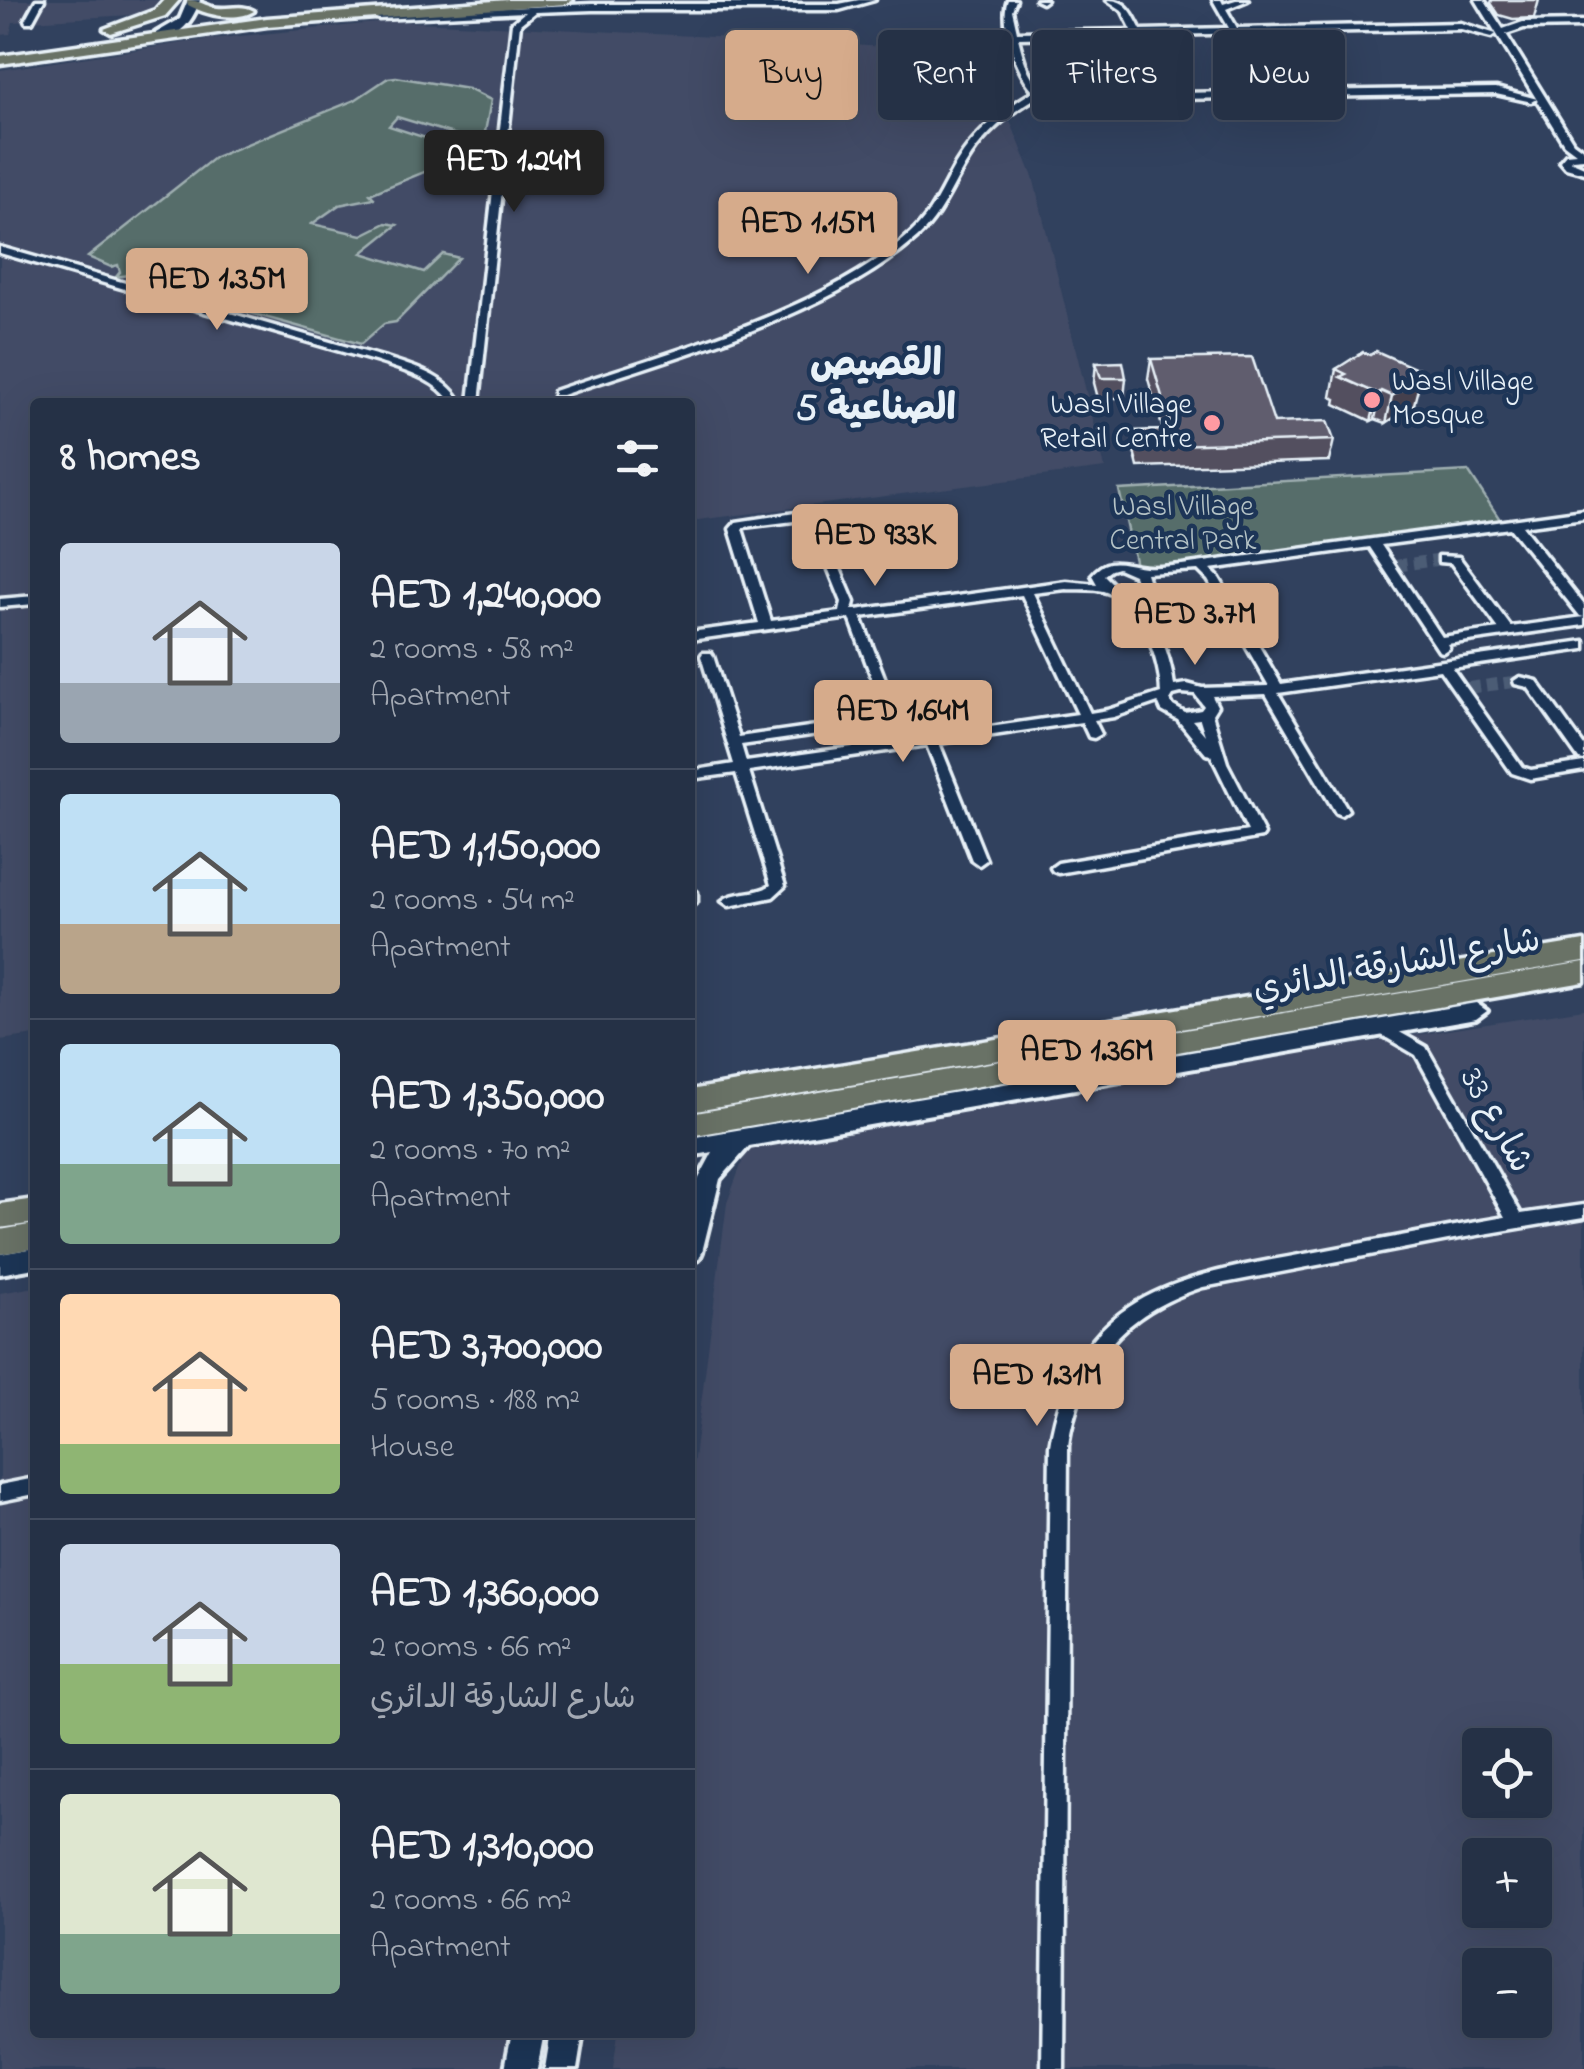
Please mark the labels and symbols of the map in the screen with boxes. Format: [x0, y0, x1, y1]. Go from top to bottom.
pin: AED 1.24M [400, 130, 628, 215]
pin: AED 1.15M [694, 192, 922, 277]
pin: AED 1.35M [103, 248, 331, 333]
district label: القصيص الصناعية 5 [796, 338, 956, 438]
place label: Wasl Village Mosque [1392, 361, 1534, 439]
place label: Wasl Village Retail Centre [1040, 384, 1193, 462]
marker: Wasl Village Mosque [1361, 389, 1383, 411]
marker: Wasl Village Retail Centre [1201, 412, 1223, 434]
park label: Wasl Village Central Park [1109, 486, 1257, 564]
pin: AED 933K [772, 504, 978, 589]
pin: AED 3.7M [1092, 583, 1298, 668]
pin: AED 1.64M [789, 680, 1017, 765]
street label: شارع الشارقة الدائري [1249, 916, 1545, 1016]
pin: AED 1.36M [973, 1020, 1201, 1105]
street label: شارع 33 [1445, 1059, 1545, 1183]
pin: AED 1.31M [923, 1344, 1151, 1429]

